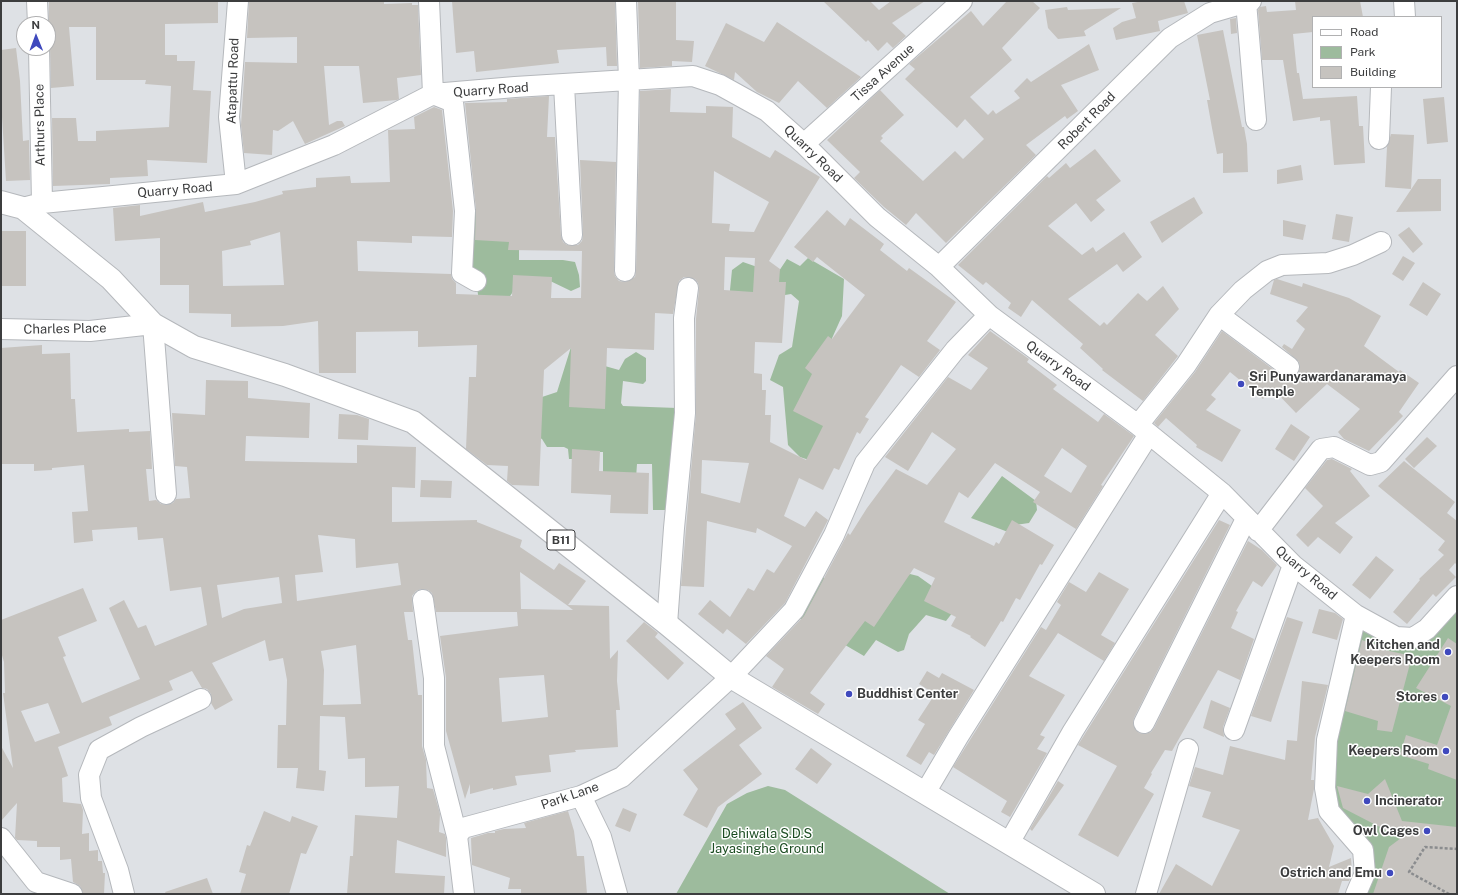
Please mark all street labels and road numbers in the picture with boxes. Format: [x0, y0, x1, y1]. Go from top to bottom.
street label: Atapattu Road [224, 38, 242, 124]
street label: Tissa Avenue [848, 41, 918, 105]
street label: Quarry Road [453, 80, 529, 100]
street label: Arthurs Place [31, 83, 49, 167]
street label: Robert Road [1055, 89, 1119, 153]
street label: Quarry Road [780, 122, 846, 186]
street label: Quarry Road [137, 179, 213, 201]
street label: Charles Place [23, 320, 107, 338]
street label: Quarry Road [1023, 337, 1093, 395]
road number: B11 [547, 530, 575, 550]
street label: Quarry Road [1272, 543, 1340, 603]
street label: Park Lane [539, 779, 601, 813]

